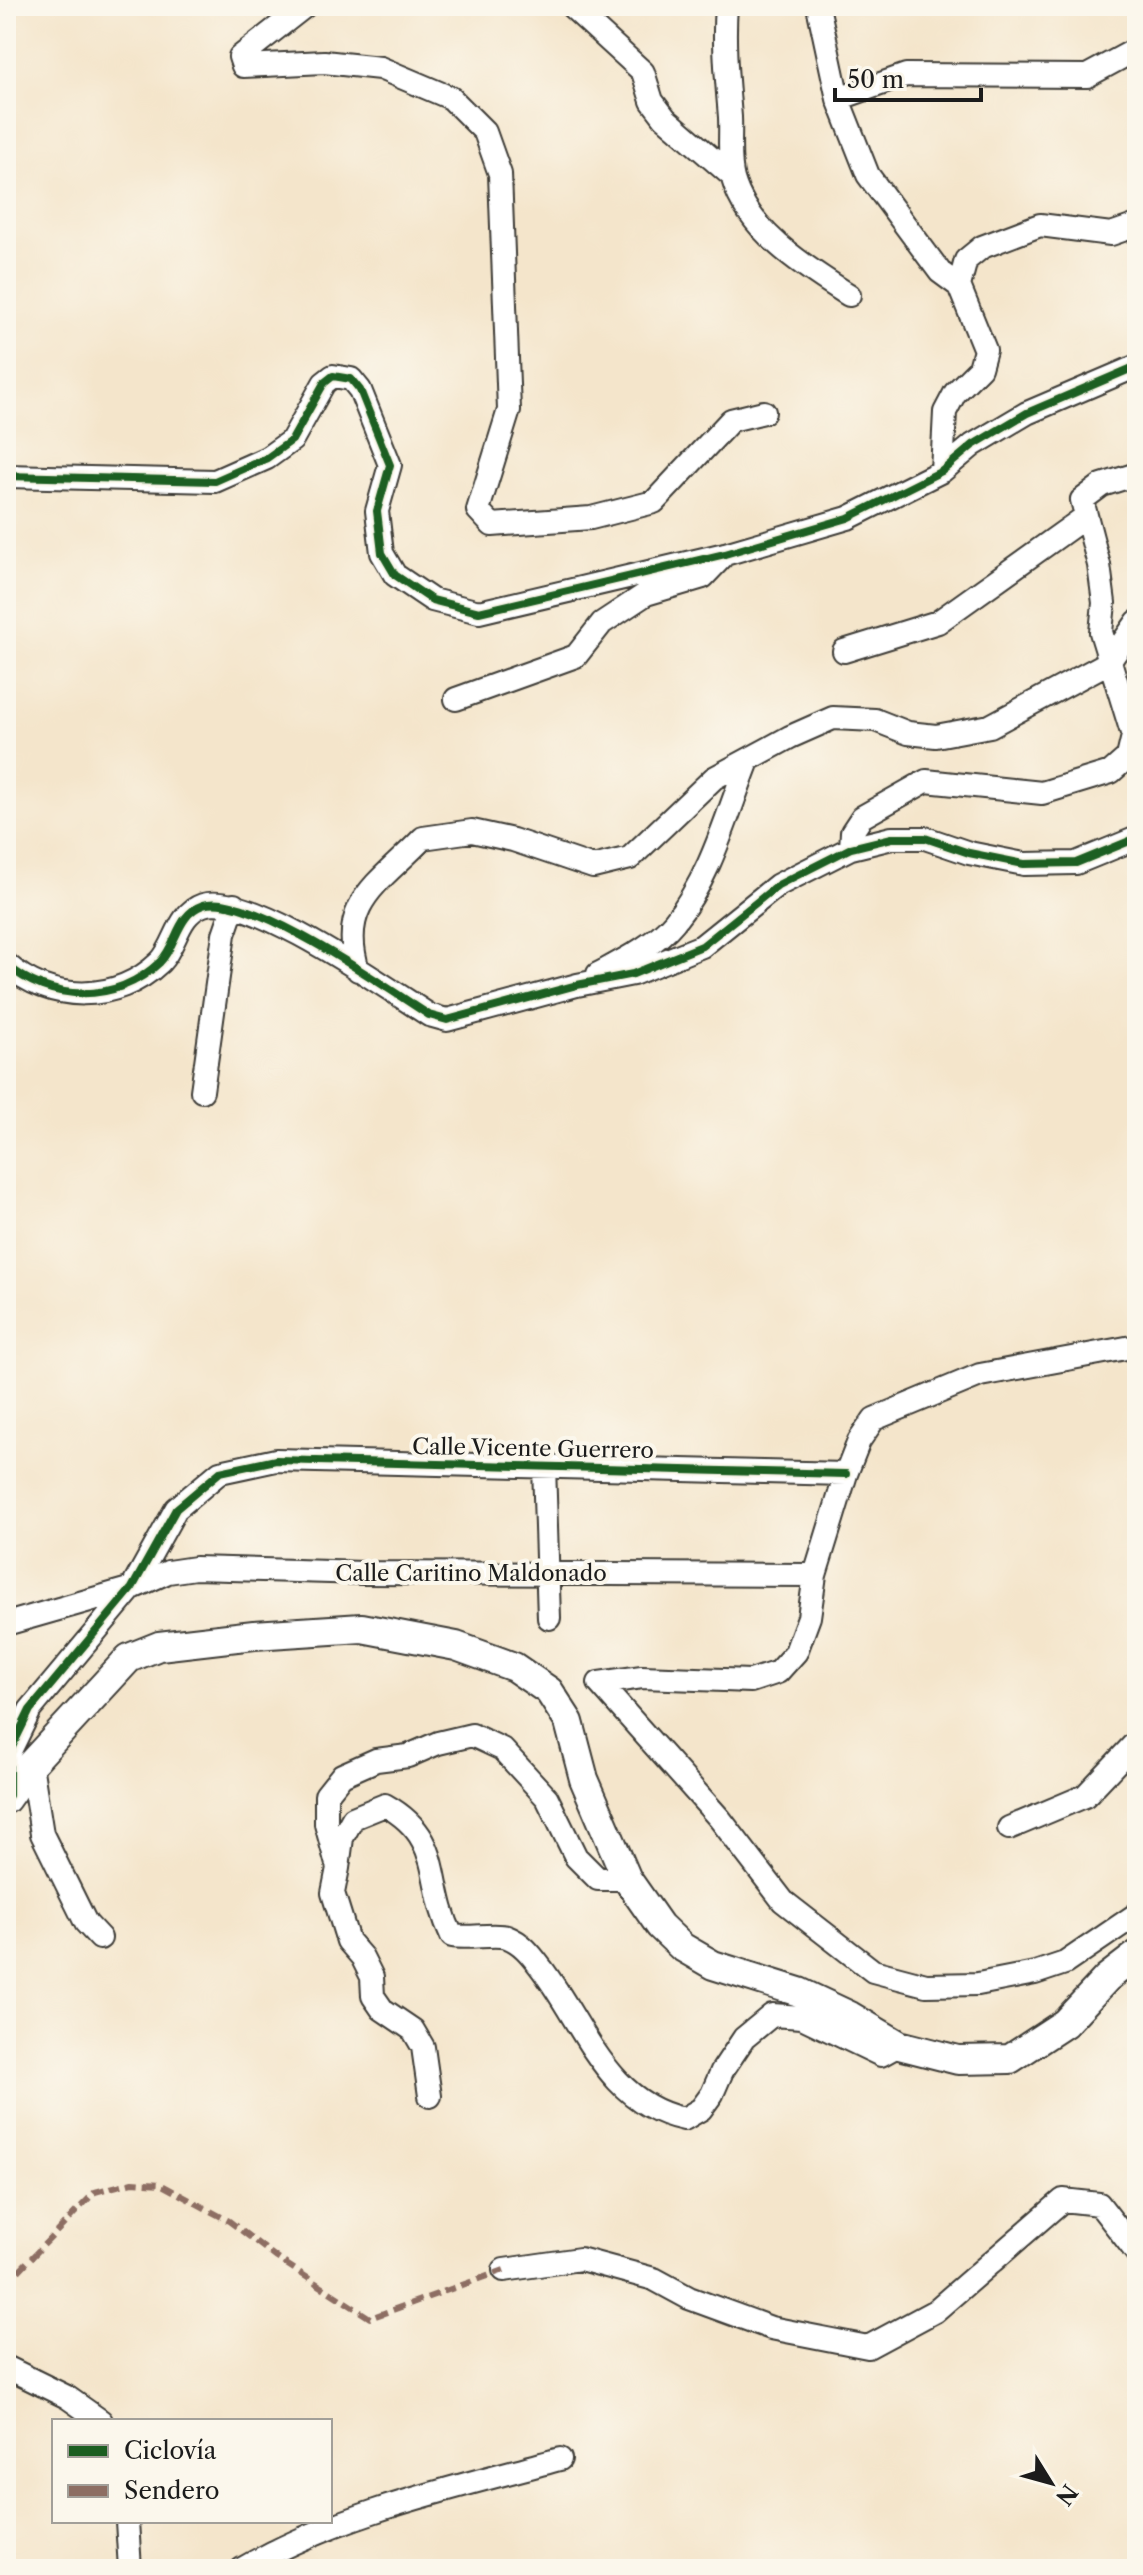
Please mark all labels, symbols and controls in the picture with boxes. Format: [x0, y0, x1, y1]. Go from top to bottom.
scale bar [835, 52, 981, 102]
text: 50 m [847, 65, 904, 94]
street label: Calle Vicente Guerrero [412, 1433, 654, 1464]
street label: Calle Caritino Maldonado [335, 1560, 607, 1587]
legend [52, 2419, 332, 2523]
text: Ciclovía [124, 2436, 217, 2465]
north arrow [1011, 2443, 1091, 2523]
text: Sendero [124, 2476, 219, 2505]
text: N [1050, 2479, 1083, 2510]

